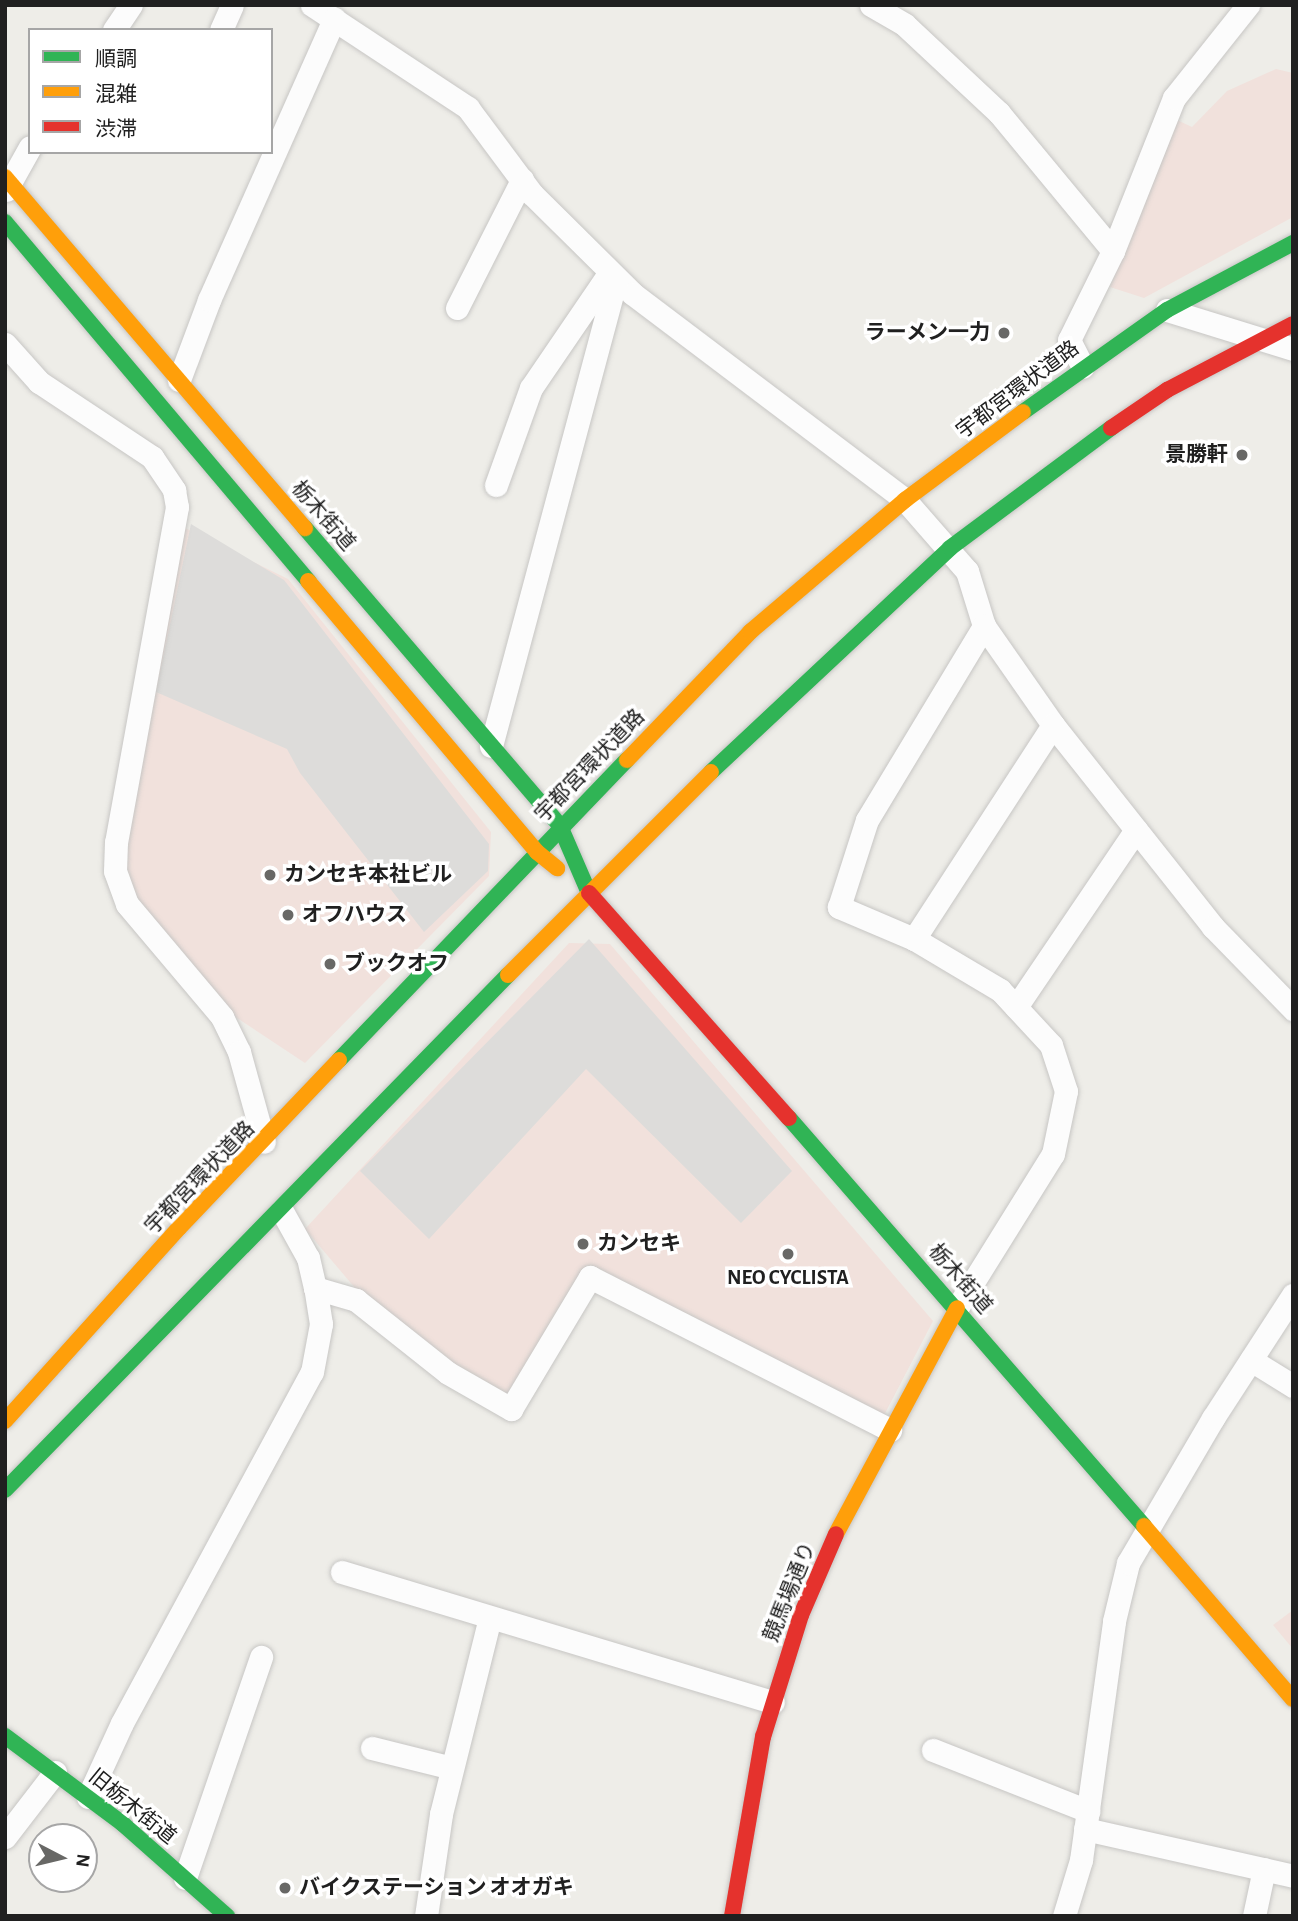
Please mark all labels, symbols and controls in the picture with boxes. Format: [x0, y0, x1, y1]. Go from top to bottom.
legend [28, 28, 273, 154]
text: 順調 [95, 49, 137, 70]
text: 混雑 [95, 84, 137, 105]
text: 渋滞 [95, 119, 137, 140]
place label: ラーメン一力 [864, 320, 990, 346]
marker: ラーメン一力 [996, 325, 1012, 341]
street label: 宇都宮環状道路 [952, 336, 1084, 444]
place label: 景勝軒 [1165, 442, 1228, 468]
marker: 景勝軒 [1234, 447, 1250, 463]
street label: 栃木街道 [286, 476, 360, 556]
street label: 宇都宮環状道路 [530, 704, 650, 828]
place label: カンセキ本社ビル [284, 862, 452, 888]
marker: カンセキ本社ビル [262, 867, 278, 883]
place label: オフハウス [302, 902, 407, 928]
marker: オフハウス [280, 907, 296, 923]
place label: ブックオフ [344, 951, 449, 977]
marker: ブックオフ [322, 956, 338, 972]
street label: 宇都宮環状道路 [140, 1116, 260, 1240]
place label: カンセキ [597, 1231, 681, 1257]
marker: カンセキ [575, 1236, 591, 1252]
street label: 栃木街道 [923, 1239, 997, 1319]
marker: NEO CYCLISTA [780, 1246, 796, 1262]
place label: NEO CYCLISTA [727, 1265, 849, 1291]
street label: 競馬場通り [759, 1539, 821, 1645]
street label: 旧栃木街道 [83, 1764, 181, 1850]
north arrow [28, 1823, 98, 1893]
text: N [72, 1853, 93, 1868]
place label: バイクステーション オオガキ [299, 1875, 575, 1901]
marker: バイクステーション オオガキ [277, 1880, 293, 1896]

